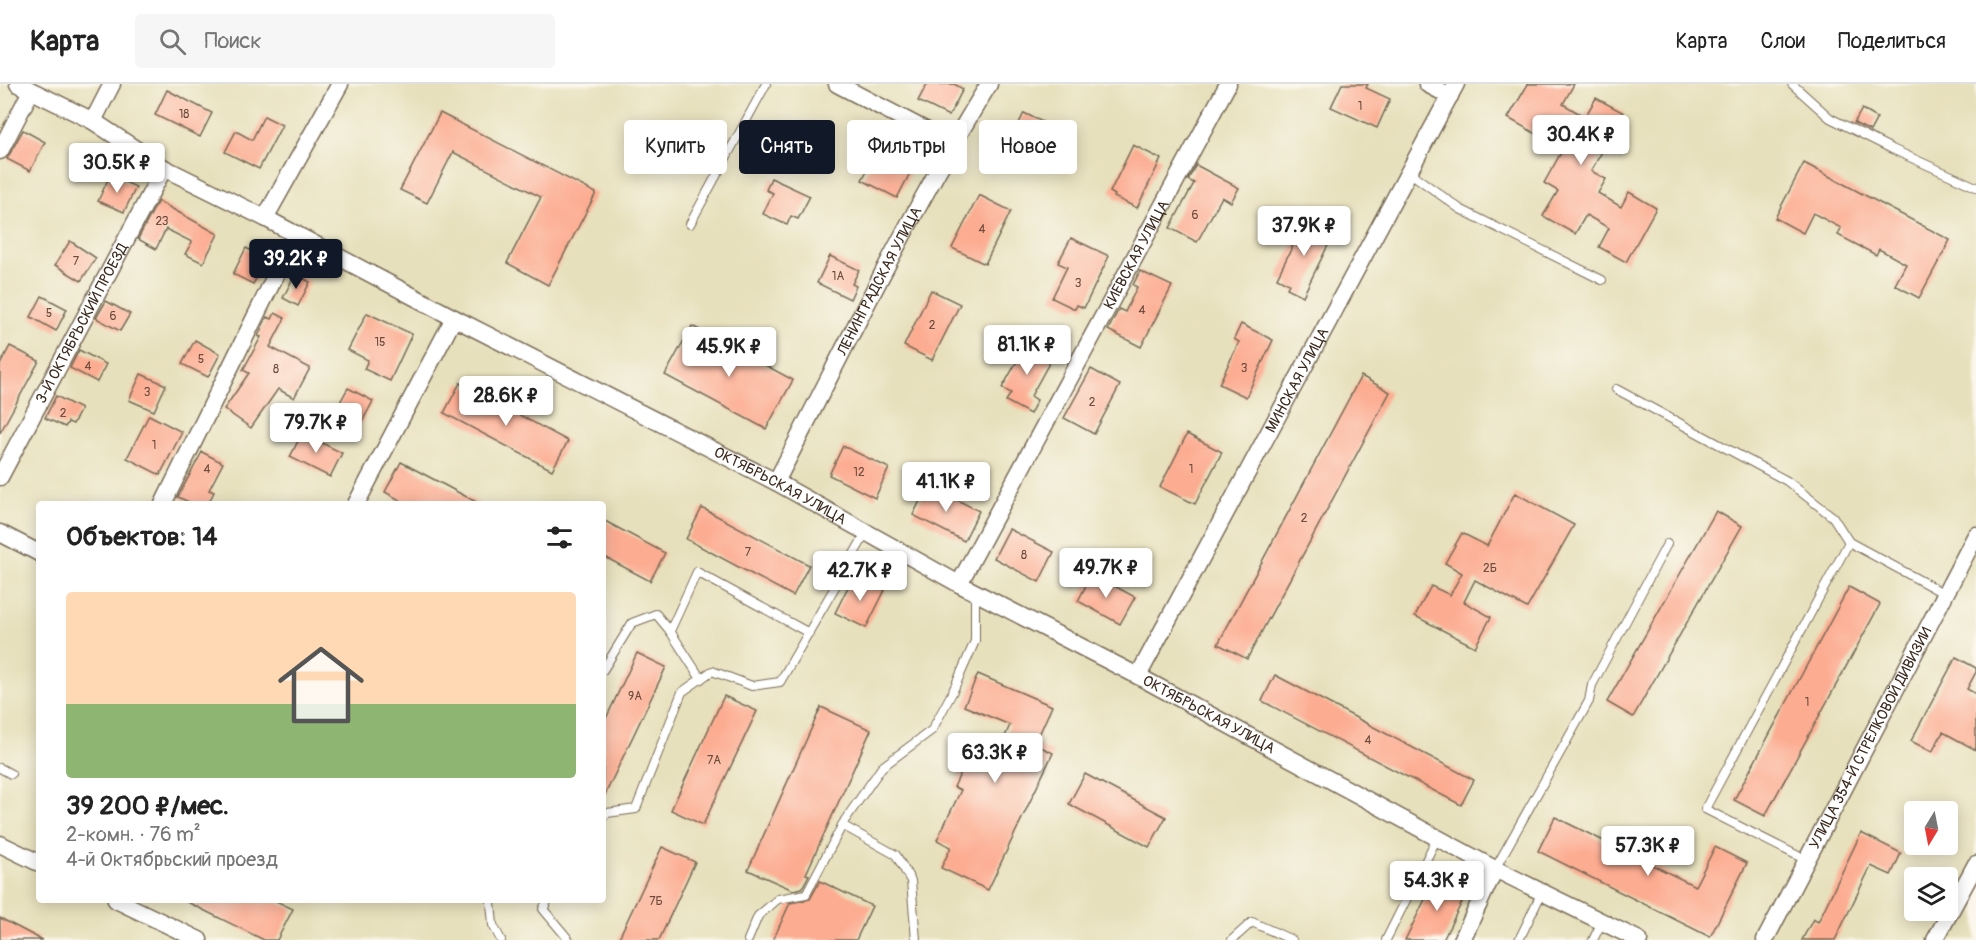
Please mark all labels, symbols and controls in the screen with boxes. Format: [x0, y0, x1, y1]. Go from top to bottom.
search box [135, 14, 555, 68]
text: Карта [30, 24, 99, 59]
icon: search [156, 25, 189, 58]
text: Поиск [204, 27, 262, 55]
text: Карта [1675, 28, 1727, 55]
text: Слои [1760, 28, 1805, 55]
text: Поделиться [1838, 28, 1946, 55]
house number: 1 [1358, 99, 1362, 114]
house number: 18 [179, 107, 189, 122]
pin: 30.4K ₽ [1526, 115, 1636, 166]
chip: Купить [624, 120, 727, 174]
chip: Снять [739, 120, 835, 174]
chip: Фильтры [847, 120, 967, 174]
chip: Новое [979, 120, 1077, 174]
text: 30.4K ₽ [1546, 122, 1616, 147]
pin: 30.5K ₽ [62, 143, 172, 194]
text: 30.5K ₽ [83, 150, 151, 175]
street label: КИЕВСКАЯ УЛИЦА [1100, 197, 1174, 313]
street label: ЛЕНИНГРАДСКАЯ УЛИЦА [833, 203, 926, 360]
pin: 37.9K ₽ [1249, 206, 1359, 257]
house number: 6 [1192, 208, 1199, 223]
text: 37.9K ₽ [1272, 213, 1336, 238]
house number: 23 [155, 214, 169, 229]
house number: 4 [979, 222, 986, 237]
street label: 3-Й ОКТЯБРЬСКИЙ ПРОЕЗД [32, 239, 133, 407]
pin: 39.2K ₽ [241, 239, 351, 290]
text: 39.2K ₽ [263, 246, 329, 271]
house number: 7 [73, 254, 80, 269]
house number: 1А [832, 269, 844, 284]
house number: 3 [1075, 276, 1082, 291]
house number: 4 [1139, 303, 1146, 318]
house number: 5 [46, 306, 52, 321]
house number: 6 [110, 309, 117, 324]
house number: 2 [929, 318, 936, 333]
street label: МИНСКАЯ УЛИЦА [1262, 324, 1333, 436]
pin: 81.1K ₽ [972, 325, 1082, 376]
pin: 45.9K ₽ [674, 327, 784, 378]
text: 81.1K ₽ [998, 332, 1056, 357]
text: 45.9K ₽ [696, 334, 762, 359]
house number: 15 [374, 335, 386, 350]
house number: 5 [198, 352, 204, 367]
house number: 4 [85, 359, 92, 374]
house number: 3 [1241, 361, 1248, 376]
house number: 8 [273, 362, 279, 377]
pin: 28.6K ₽ [451, 376, 561, 427]
text: 28.6K ₽ [473, 383, 539, 408]
house number: 3 [144, 385, 151, 400]
house number: 2 [1089, 395, 1096, 410]
pin: 79.7K ₽ [261, 403, 371, 454]
house number: 2 [60, 406, 67, 421]
text: 79.7K ₽ [284, 410, 348, 435]
house number: 1 [152, 438, 156, 453]
street label: ОКТЯБРЬСКАЯ УЛИЦА [710, 443, 850, 529]
house number: 4 [204, 462, 211, 477]
pin: 41.1K ₽ [891, 462, 1001, 513]
house number: 1 [1189, 462, 1193, 477]
house number: 12 [853, 465, 865, 480]
text: 41.1K ₽ [916, 469, 976, 494]
house number: 2 [1301, 511, 1308, 526]
text: Объектов: 14 [66, 521, 217, 553]
icon: filters [543, 521, 576, 554]
house number: 7 [745, 545, 752, 560]
house number: 8 [1021, 548, 1027, 563]
pin: 49.7K ₽ [1051, 548, 1161, 599]
pin: 42.7K ₽ [805, 551, 915, 602]
text: 49.7K ₽ [1073, 555, 1139, 580]
text: 42.7K ₽ [827, 558, 893, 583]
house number: 2Б [1483, 561, 1497, 576]
street label: УЛИЦА 354-Й СТРЕЛКОВОЙ ДИВИЗИИ [1805, 624, 1936, 852]
icon: home [267, 631, 375, 739]
street label: ОКТЯБРЬСКАЯ УЛИЦА [1139, 671, 1278, 758]
house number: 9А [628, 689, 642, 704]
house number: 1 [1805, 695, 1809, 710]
pin: 63.3K ₽ [940, 733, 1050, 784]
house number: 4 [1365, 733, 1372, 748]
text: 63.3K ₽ [962, 740, 1028, 765]
house number: 7А [707, 753, 721, 768]
text: 39 200 ₽/мес. [66, 790, 229, 822]
north arrow [1904, 801, 1958, 855]
map controls [1904, 801, 1958, 921]
text: 2-комн. · 76 m² [66, 822, 201, 847]
pin: 57.3K ₽ [1593, 826, 1703, 877]
text: 57.3K ₽ [1615, 833, 1681, 858]
text: 4-й Октябрьский проезд [66, 847, 278, 872]
pin: 54.3K ₽ [1382, 861, 1492, 912]
button: layers [1904, 867, 1958, 921]
text: 54.3K ₽ [1404, 868, 1470, 893]
house number: 7Б [649, 894, 663, 909]

